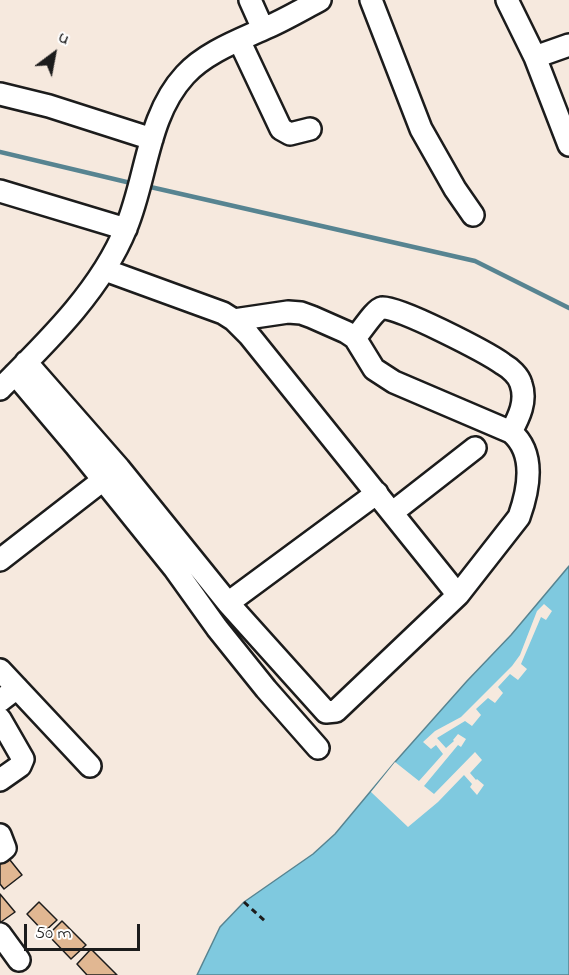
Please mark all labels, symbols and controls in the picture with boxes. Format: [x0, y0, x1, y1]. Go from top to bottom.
north arrow [24, 24, 84, 84]
text: U [53, 26, 74, 52]
scale bar [27, 912, 142, 950]
text: 50 m [35, 921, 72, 947]

